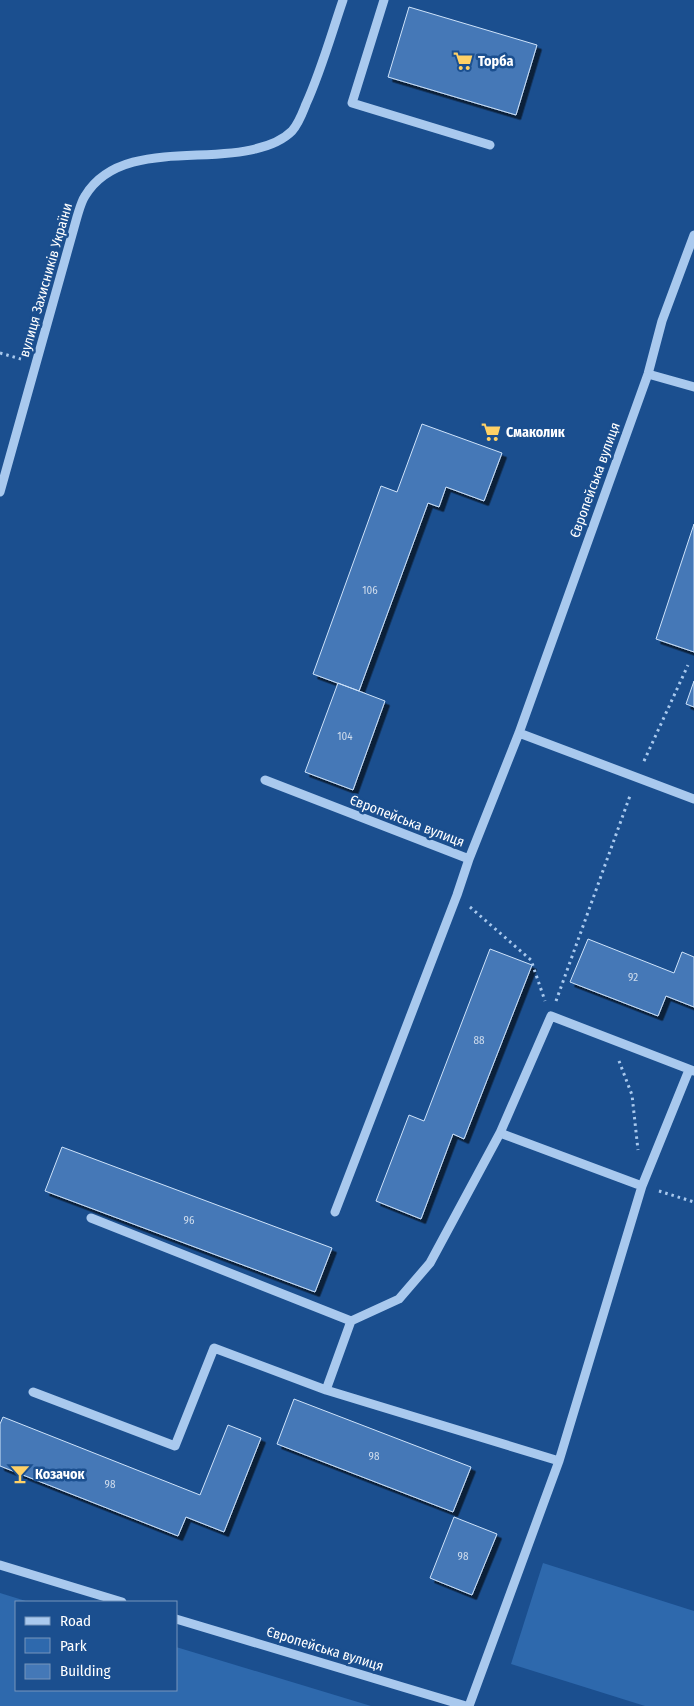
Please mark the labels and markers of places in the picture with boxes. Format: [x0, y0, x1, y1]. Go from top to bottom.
supermarket icon: Торба [452, 50, 474, 72]
place label: Торба [478, 53, 513, 70]
supermarket icon: Смаколик [480, 421, 502, 443]
place label: Смаколик [506, 424, 566, 441]
bar icon: Козачок [9, 1463, 31, 1485]
place label: Козачок [35, 1466, 86, 1483]

